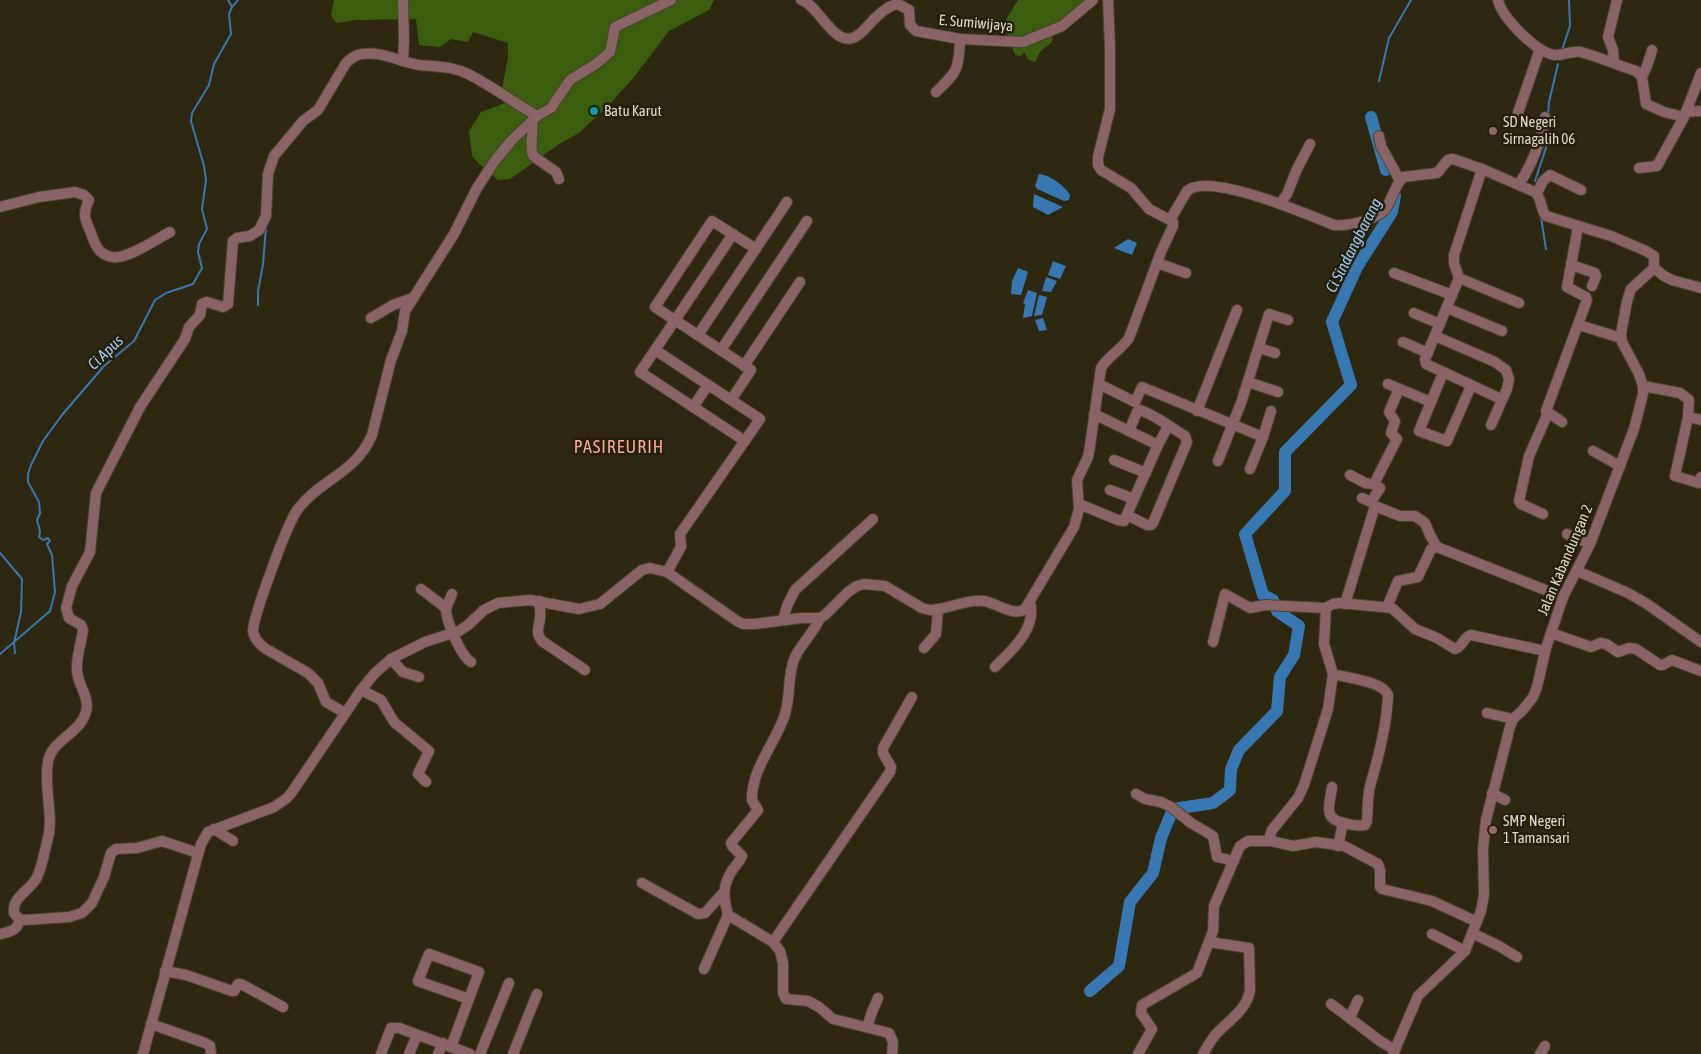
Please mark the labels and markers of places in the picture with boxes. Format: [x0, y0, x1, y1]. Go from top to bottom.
place label: Batu Karut [604, 102, 662, 119]
marker: Batu Karut [588, 105, 600, 117]
place label: SD Negeri Sirnagalih 06 [1503, 113, 1575, 147]
marker: SD Negeri Sirnagalih 06 [1487, 125, 1499, 137]
place label: SMP Negeri 1 Tamansari [1503, 812, 1570, 846]
marker: SMP Negeri 1 Tamansari [1487, 824, 1499, 836]

